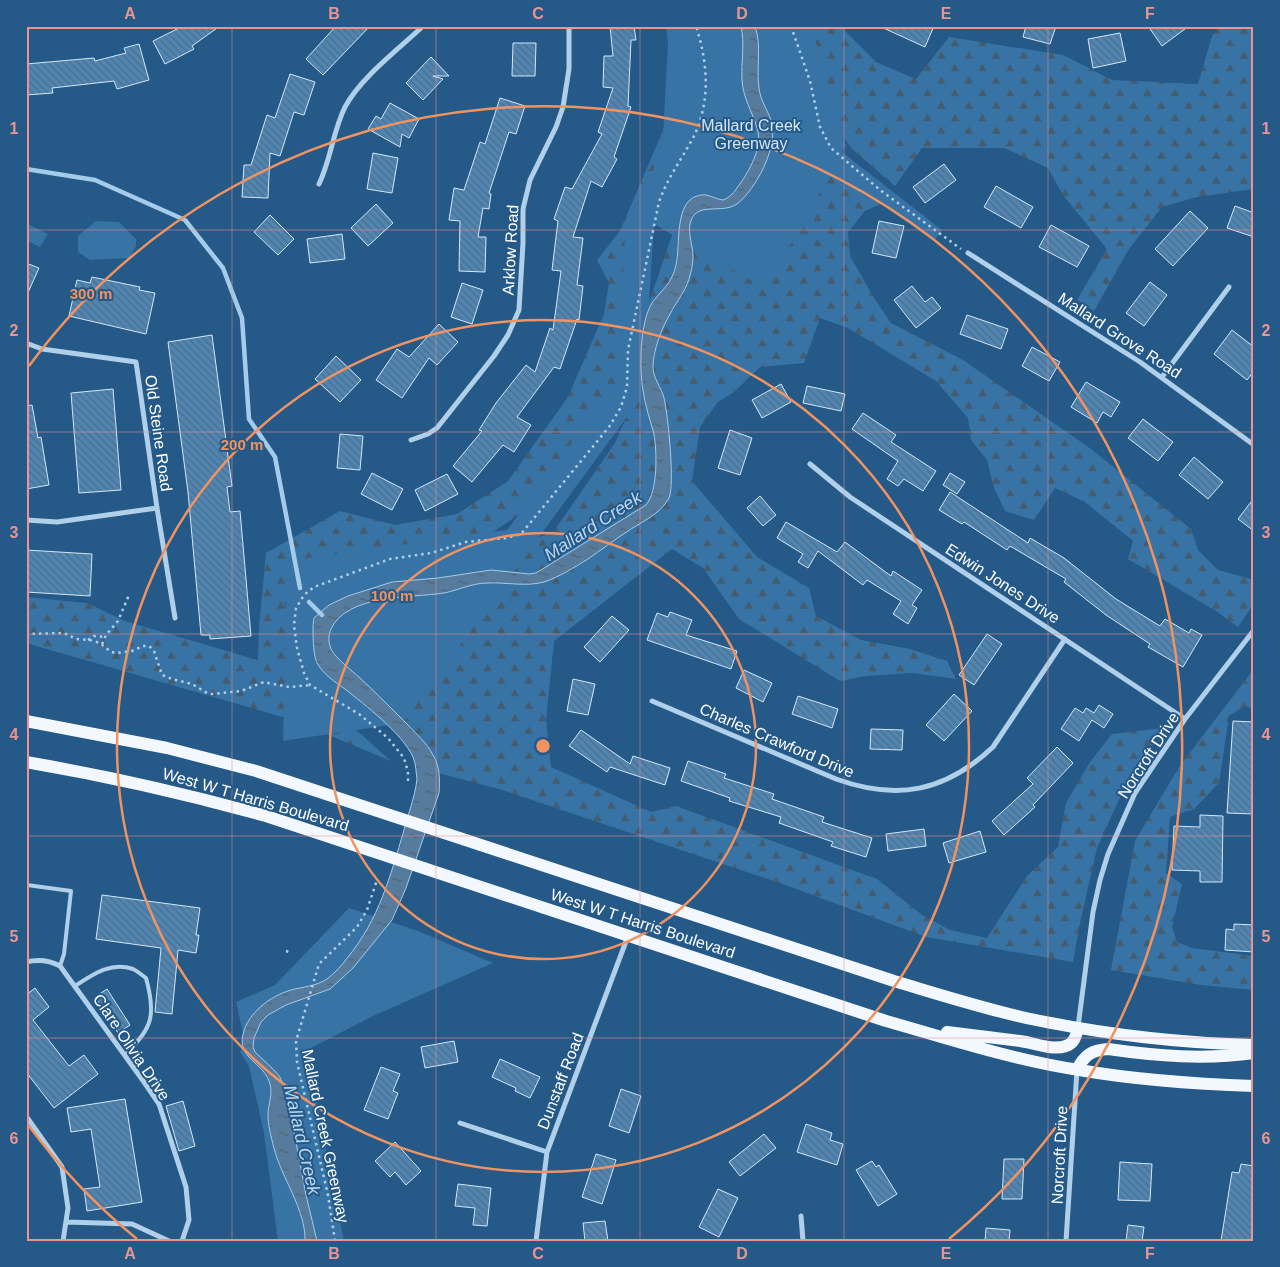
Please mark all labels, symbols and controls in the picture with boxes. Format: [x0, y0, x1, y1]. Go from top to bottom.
text: A [124, 5, 136, 22]
text: B [328, 5, 340, 22]
text: C [532, 5, 544, 22]
text: D [736, 5, 748, 22]
text: E [941, 5, 952, 22]
text: F [1145, 5, 1155, 22]
park label: Mallard Creek Greenway [701, 117, 802, 152]
text: 1 [10, 120, 19, 137]
text: 1 [1262, 120, 1271, 137]
street label: Arklow Road [500, 204, 521, 296]
text: 300 m [70, 285, 112, 302]
street label: Mallard Grove Road [1055, 289, 1184, 382]
text: 2 [10, 322, 19, 339]
text: 2 [1262, 322, 1271, 339]
street label: Old Steine Road [142, 374, 175, 492]
text: 200 m [221, 436, 263, 453]
water label: Mallard Creek [541, 487, 646, 565]
text: 3 [10, 524, 19, 541]
text: 3 [1262, 524, 1271, 541]
street label: Edwin Jones Drive [943, 540, 1063, 627]
text: 100 m [371, 587, 413, 604]
street label: Charles Crawford Drive [697, 700, 857, 781]
street label: Norcroft Drive [1114, 709, 1182, 801]
text: 4 [10, 726, 19, 743]
text: 4 [1262, 726, 1271, 743]
centre of rings [534, 737, 552, 755]
street label: West W T Harris Boulevard [161, 765, 351, 834]
street label: West W T Harris Boulevard [548, 886, 737, 961]
text: 5 [10, 928, 19, 945]
text: 5 [1262, 928, 1271, 945]
street label: Clare Olivia Drive [90, 991, 173, 1104]
street label: Dunstaff Road [534, 1031, 587, 1132]
street label: Mallard Creek Greenway [298, 1047, 354, 1225]
water label: Mallard Creek [279, 1083, 325, 1197]
street label: Norcroft Drive [1048, 1105, 1071, 1205]
text: 6 [10, 1130, 19, 1147]
text: 6 [1262, 1130, 1271, 1147]
text: A [124, 1245, 136, 1262]
text: B [328, 1245, 340, 1262]
text: C [532, 1245, 544, 1262]
text: D [736, 1245, 748, 1262]
text: E [941, 1245, 952, 1262]
text: F [1145, 1245, 1155, 1262]

